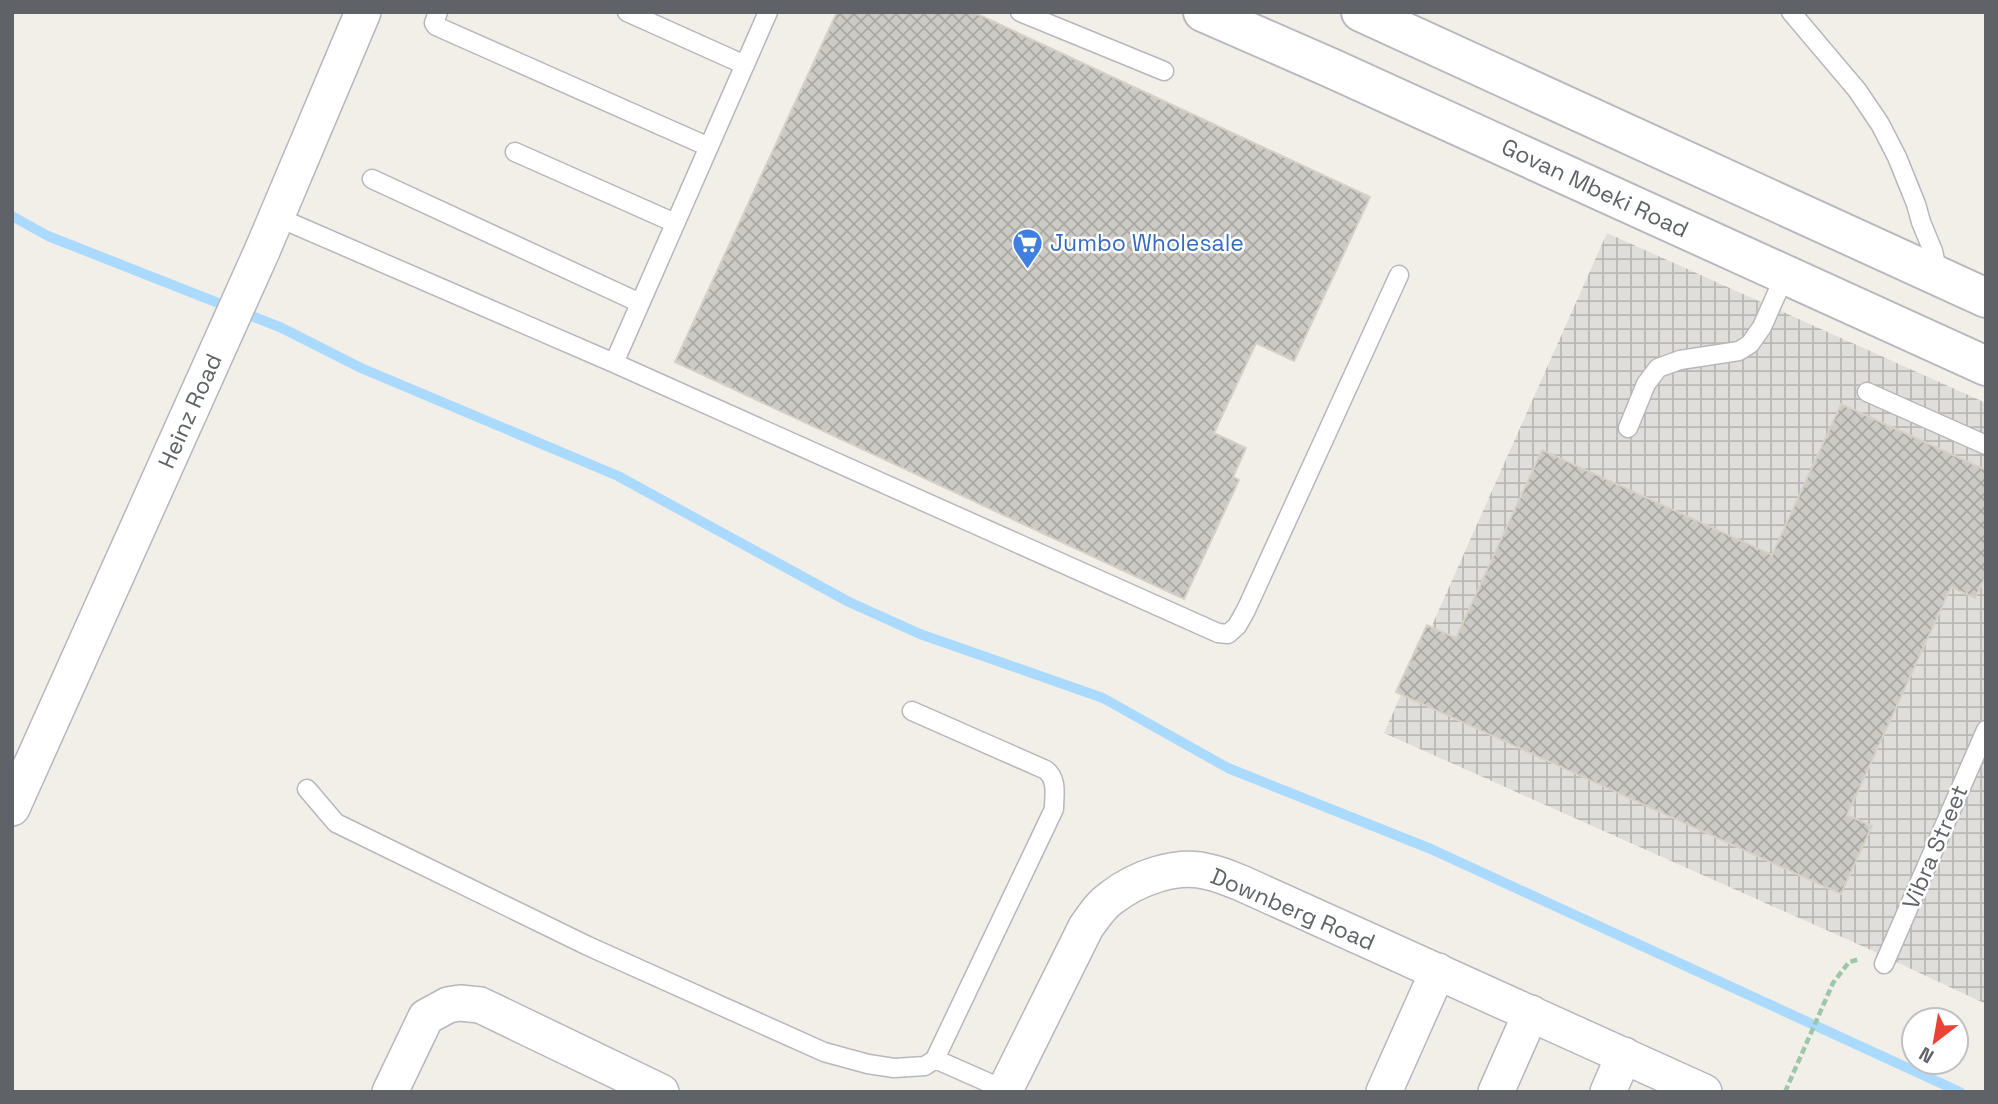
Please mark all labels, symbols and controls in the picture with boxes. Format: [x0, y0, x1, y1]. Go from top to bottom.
street label: Govan Mbeki Road [1497, 132, 1693, 244]
supermarket icon: Jumbo Wholesale [1010, 226, 1044, 270]
place label: Jumbo Wholesale [1050, 228, 1244, 258]
street label: Heinz Road [151, 349, 229, 473]
street label: Vibra Street [1895, 780, 1975, 914]
street label: Downberg Road [1206, 861, 1380, 957]
north arrow [1900, 1006, 1970, 1076]
text: N [1915, 1041, 1938, 1069]

